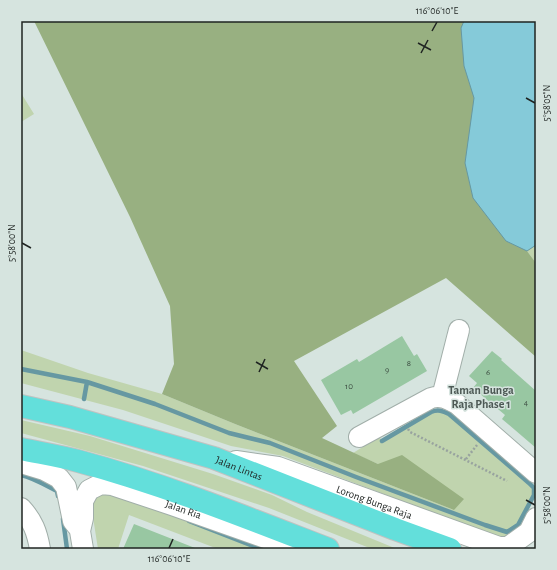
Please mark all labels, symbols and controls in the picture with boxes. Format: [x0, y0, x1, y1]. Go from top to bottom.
text: 116°06'10"E [416, 6, 458, 16]
text: 5°58'05"N [542, 85, 552, 121]
text: 5°58'00"N [7, 224, 17, 262]
house number: 8 [407, 359, 411, 368]
house number: 9 [385, 366, 389, 375]
house number: 6 [486, 368, 490, 377]
house number: 10 [345, 382, 353, 391]
district label: Taman Bunga Raja Phase 1 [448, 384, 514, 411]
house number: 4 [524, 398, 529, 407]
street label: Jalan Lintas [214, 454, 264, 482]
street label: Lorong Bunga Raja [335, 484, 414, 521]
text: 5°58'00"N [542, 486, 552, 524]
street label: Jalan Ria [164, 498, 203, 521]
text: 116°06'10"E [148, 554, 190, 564]

